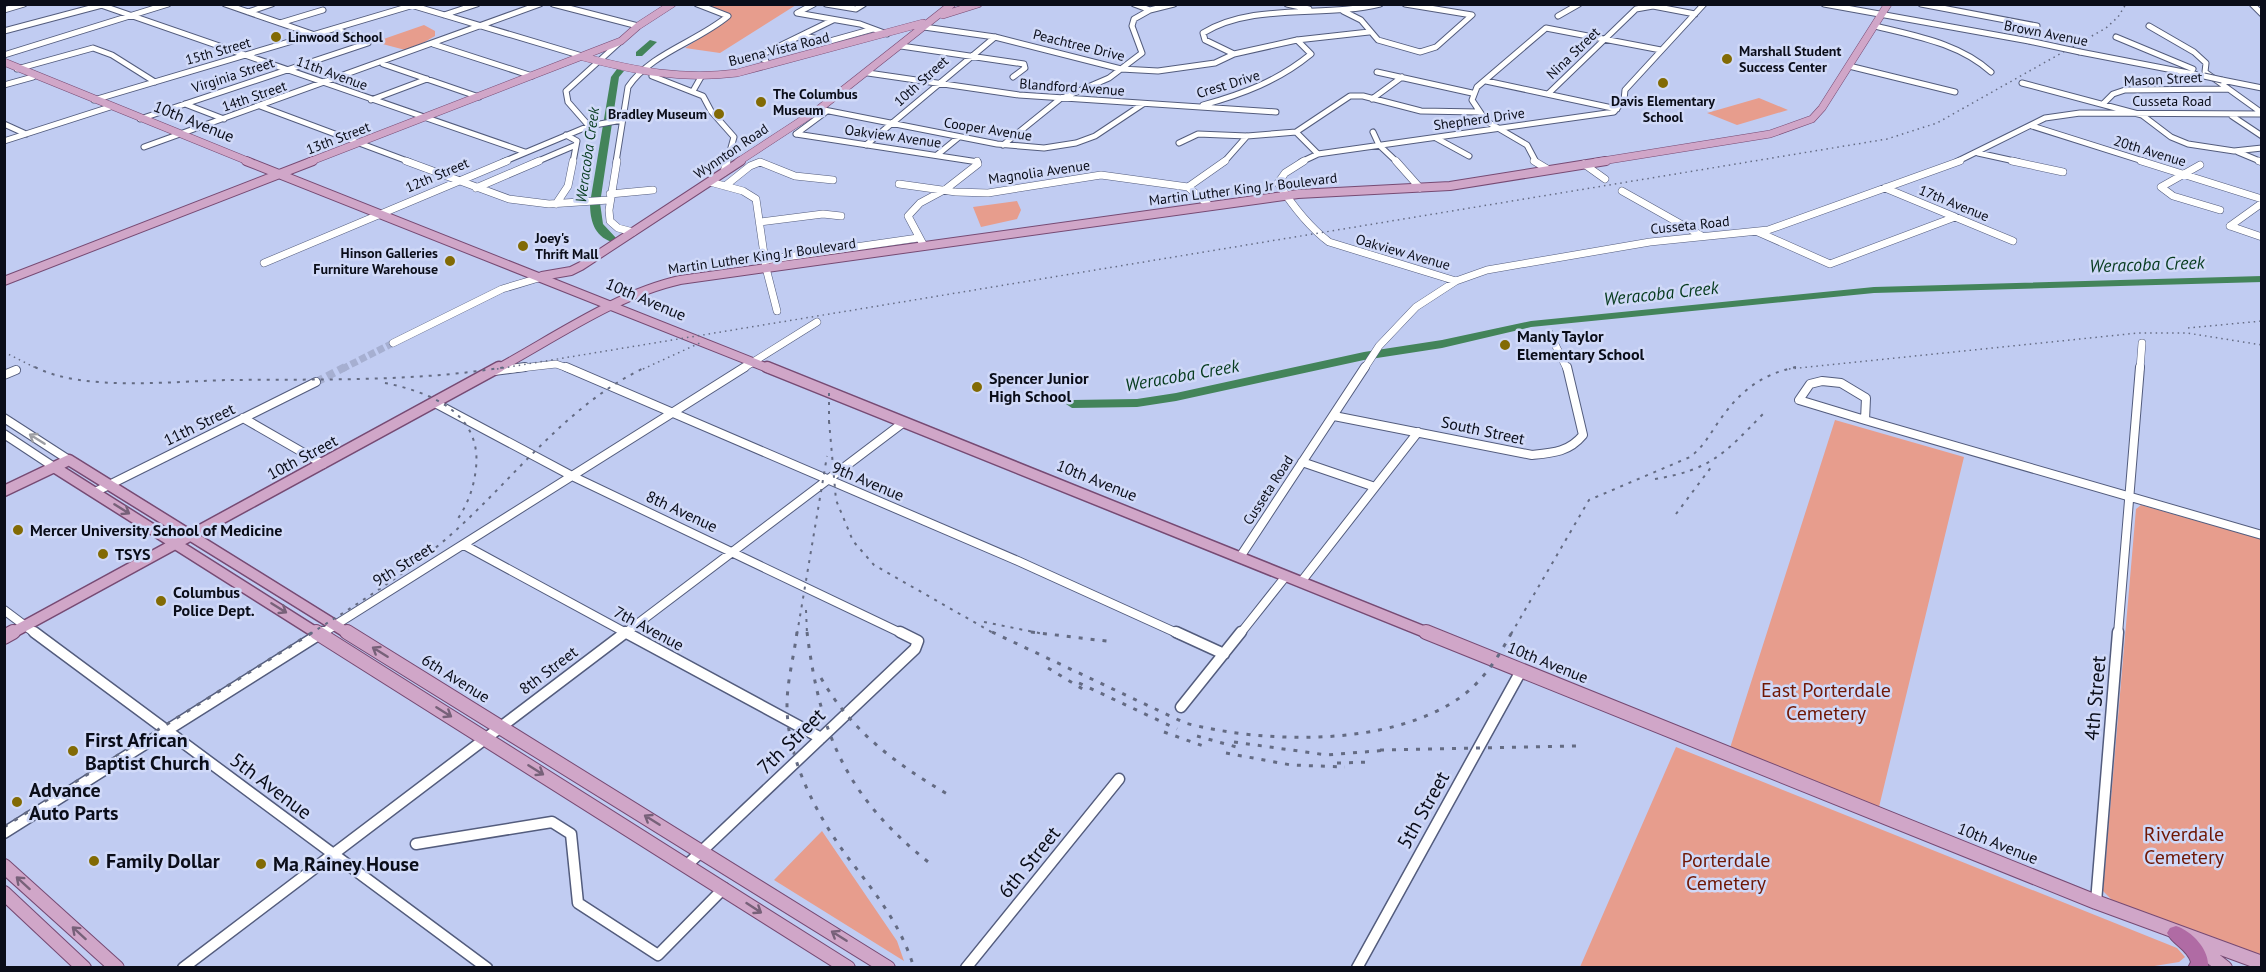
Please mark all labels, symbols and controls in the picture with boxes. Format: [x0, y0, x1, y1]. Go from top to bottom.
street label: Brown Avenue [2002, 16, 2090, 50]
street label: Nina Street [1543, 23, 1604, 83]
street label: Peachtree Drive [1031, 25, 1127, 65]
place label: Linwood School [288, 28, 384, 46]
street label: Buena Vista Road [727, 28, 831, 70]
marker: Linwood School [269, 30, 283, 44]
street label: 15th Street [183, 33, 253, 69]
place label: Marshall Student Success Center [1739, 42, 1841, 76]
street label: 11th Avenue [294, 52, 370, 94]
street label: 10th Street [890, 52, 952, 110]
marker: Marshall Student Success Center [1720, 52, 1734, 66]
street label: Virginia Street [189, 53, 277, 97]
street label: Crest Drive [1194, 66, 1262, 102]
street label: Mason Street [2123, 68, 2203, 90]
street label: Blandford Avenue [1019, 74, 1125, 100]
street label: 14th Street [219, 76, 289, 115]
marker: Davis Elementary School [1656, 76, 1670, 90]
place label: The Columbus Museum [773, 85, 858, 119]
place label: Davis Elementary School [1611, 92, 1715, 126]
street label: Cusseta Road [2132, 92, 2212, 110]
marker: The Columbus Museum [754, 95, 768, 109]
street label: 10th Avenue [151, 96, 237, 146]
street label: Shepherd Drive [1432, 104, 1526, 134]
water label: Weracoba Creek [571, 105, 603, 204]
place label: Bradley Museum [608, 105, 707, 123]
marker: Bradley Museum [712, 107, 726, 121]
street label: Cooper Avenue [943, 113, 1033, 145]
street label: 13th Street [303, 117, 373, 158]
street label: Wynnton Road [690, 119, 772, 183]
street label: Oakview Avenue [843, 120, 943, 152]
street label: 20th Avenue [2112, 131, 2188, 171]
street label: 12th Street [403, 153, 472, 196]
street label: Magnolia Avenue [987, 156, 1091, 188]
street label: Martin Luther King Jr Boulevard [1148, 169, 1338, 209]
street label: 17th Avenue [1916, 181, 1992, 225]
street label: Cusseta Road [1650, 212, 1730, 238]
place label: Joey's Thrift Mall [534, 229, 599, 263]
street label: Oakview Avenue [1354, 230, 1452, 274]
street label: Martin Luther King Jr Boulevard [667, 234, 857, 278]
marker: Joey's Thrift Mall [516, 239, 530, 253]
place label: Hinson Galleries Furniture Warehouse [313, 244, 438, 278]
water label: Weracoba Creek [2089, 250, 2206, 278]
marker: Hinson Galleries Furniture Warehouse [443, 254, 457, 268]
street label: 10th Avenue [603, 273, 689, 325]
water label: Weracoba Creek [1602, 275, 1721, 310]
place label: Manly Taylor Elementary School [1517, 326, 1644, 364]
marker: Manly Taylor Elementary School [1498, 338, 1512, 352]
water label: Weracoba Creek [1123, 353, 1242, 396]
place label: Spencer Junior High School [989, 368, 1089, 406]
marker: Spencer Junior High School [970, 380, 984, 394]
street label: 11th Street [160, 398, 238, 450]
street label: South Street [1439, 411, 1527, 449]
street label: 10th Street [263, 430, 341, 484]
one-way arrow [29, 432, 46, 444]
street label: Cusseta Road [1239, 452, 1297, 528]
street label: 10th Avenue [1054, 455, 1140, 505]
street label: 9th Avenue [829, 457, 907, 505]
street label: 8th Avenue [643, 486, 721, 536]
one-way arrow [113, 503, 130, 515]
place label: Mercer University School of Medicine [30, 520, 282, 540]
marker: Mercer University School of Medicine [11, 523, 25, 537]
street label: 9th Street [369, 537, 438, 591]
place label: TSYS [115, 544, 151, 564]
marker: TSYS [96, 547, 110, 561]
place label: Columbus Police Dept. [173, 582, 255, 620]
marker: Columbus Police Dept. [154, 594, 168, 608]
street label: 7th Avenue [611, 601, 687, 655]
one-way arrow [270, 602, 287, 614]
street label: 10th Avenue [1505, 637, 1591, 687]
street label: 8th Street [515, 641, 582, 698]
one-way arrow [372, 646, 389, 658]
street label: 6th Avenue [418, 649, 494, 707]
street label: 4th Street [2078, 654, 2112, 741]
park label: East Porterdale Cemetery [1761, 677, 1891, 726]
street label: 7th Street [752, 702, 831, 780]
one-way arrow [435, 706, 452, 718]
place label: First African Baptist Church [85, 727, 210, 776]
marker: First African Baptist Church [66, 744, 80, 758]
street label: 5th Avenue [225, 747, 317, 825]
one-way arrow [527, 764, 544, 776]
street label: 5th Street [1391, 766, 1455, 853]
place label: Advance Auto Parts [29, 777, 118, 826]
marker: Advance Auto Parts [10, 795, 24, 809]
one-way arrow [644, 814, 661, 826]
street label: 10th Avenue [1955, 818, 2041, 868]
street label: 6th Street [992, 821, 1066, 903]
park label: Riverdale Cemetery [2144, 821, 2225, 870]
park label: Porterdale Cemetery [1682, 847, 1770, 896]
place label: Family Dollar [106, 848, 220, 874]
place label: Ma Rainey House [273, 851, 419, 877]
marker: Family Dollar [87, 854, 101, 868]
marker: Ma Rainey House [254, 857, 268, 871]
one-way arrow [15, 876, 30, 890]
one-way arrow [745, 902, 762, 914]
one-way arrow [72, 926, 87, 940]
one-way arrow [830, 930, 847, 943]

